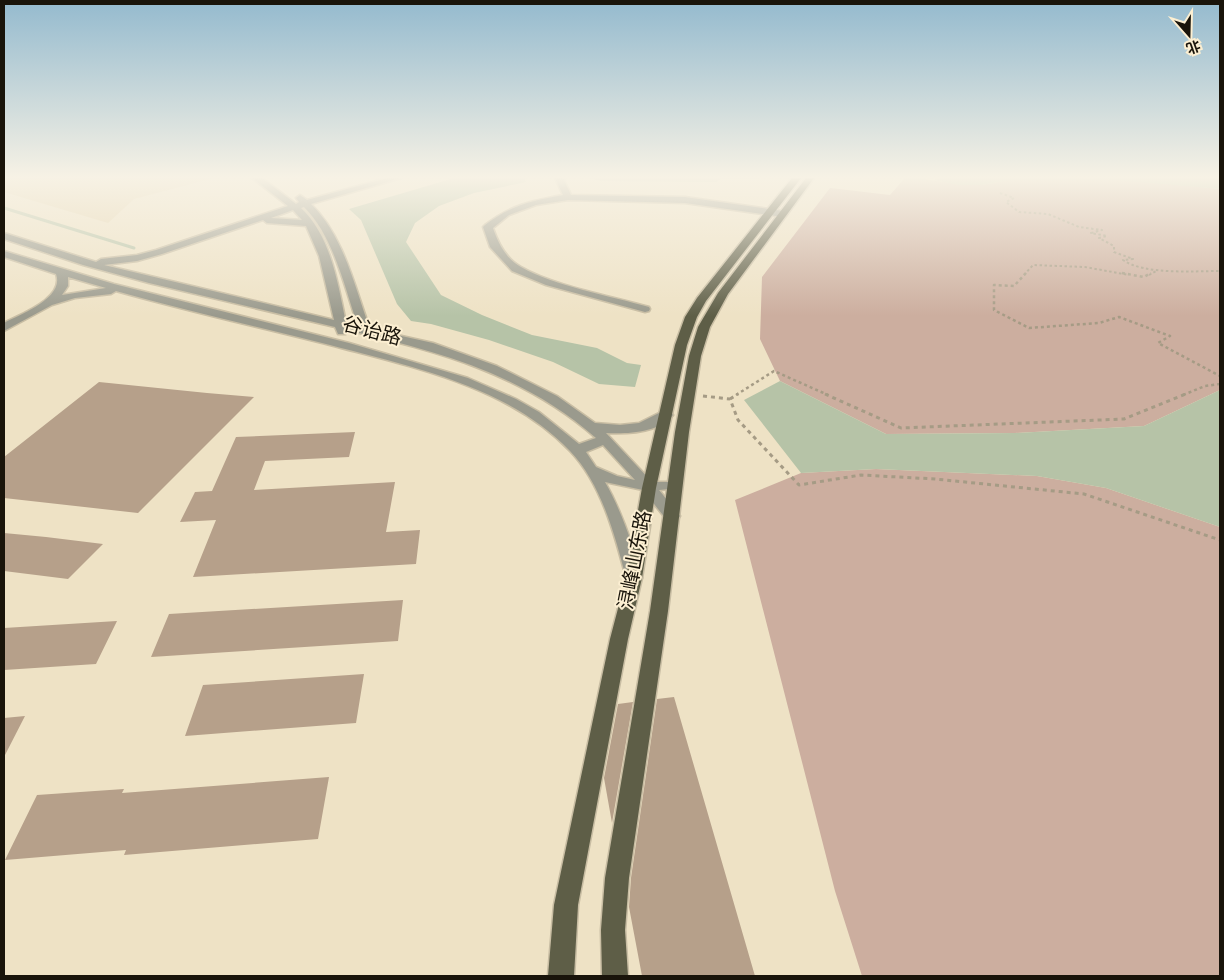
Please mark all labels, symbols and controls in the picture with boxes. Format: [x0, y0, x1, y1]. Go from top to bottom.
north arrow [1164, 10, 1214, 60]
text: 北 [1183, 35, 1203, 59]
street label: 谷诒路 [339, 309, 405, 353]
street label: 浔峰山东路 [611, 508, 659, 612]

